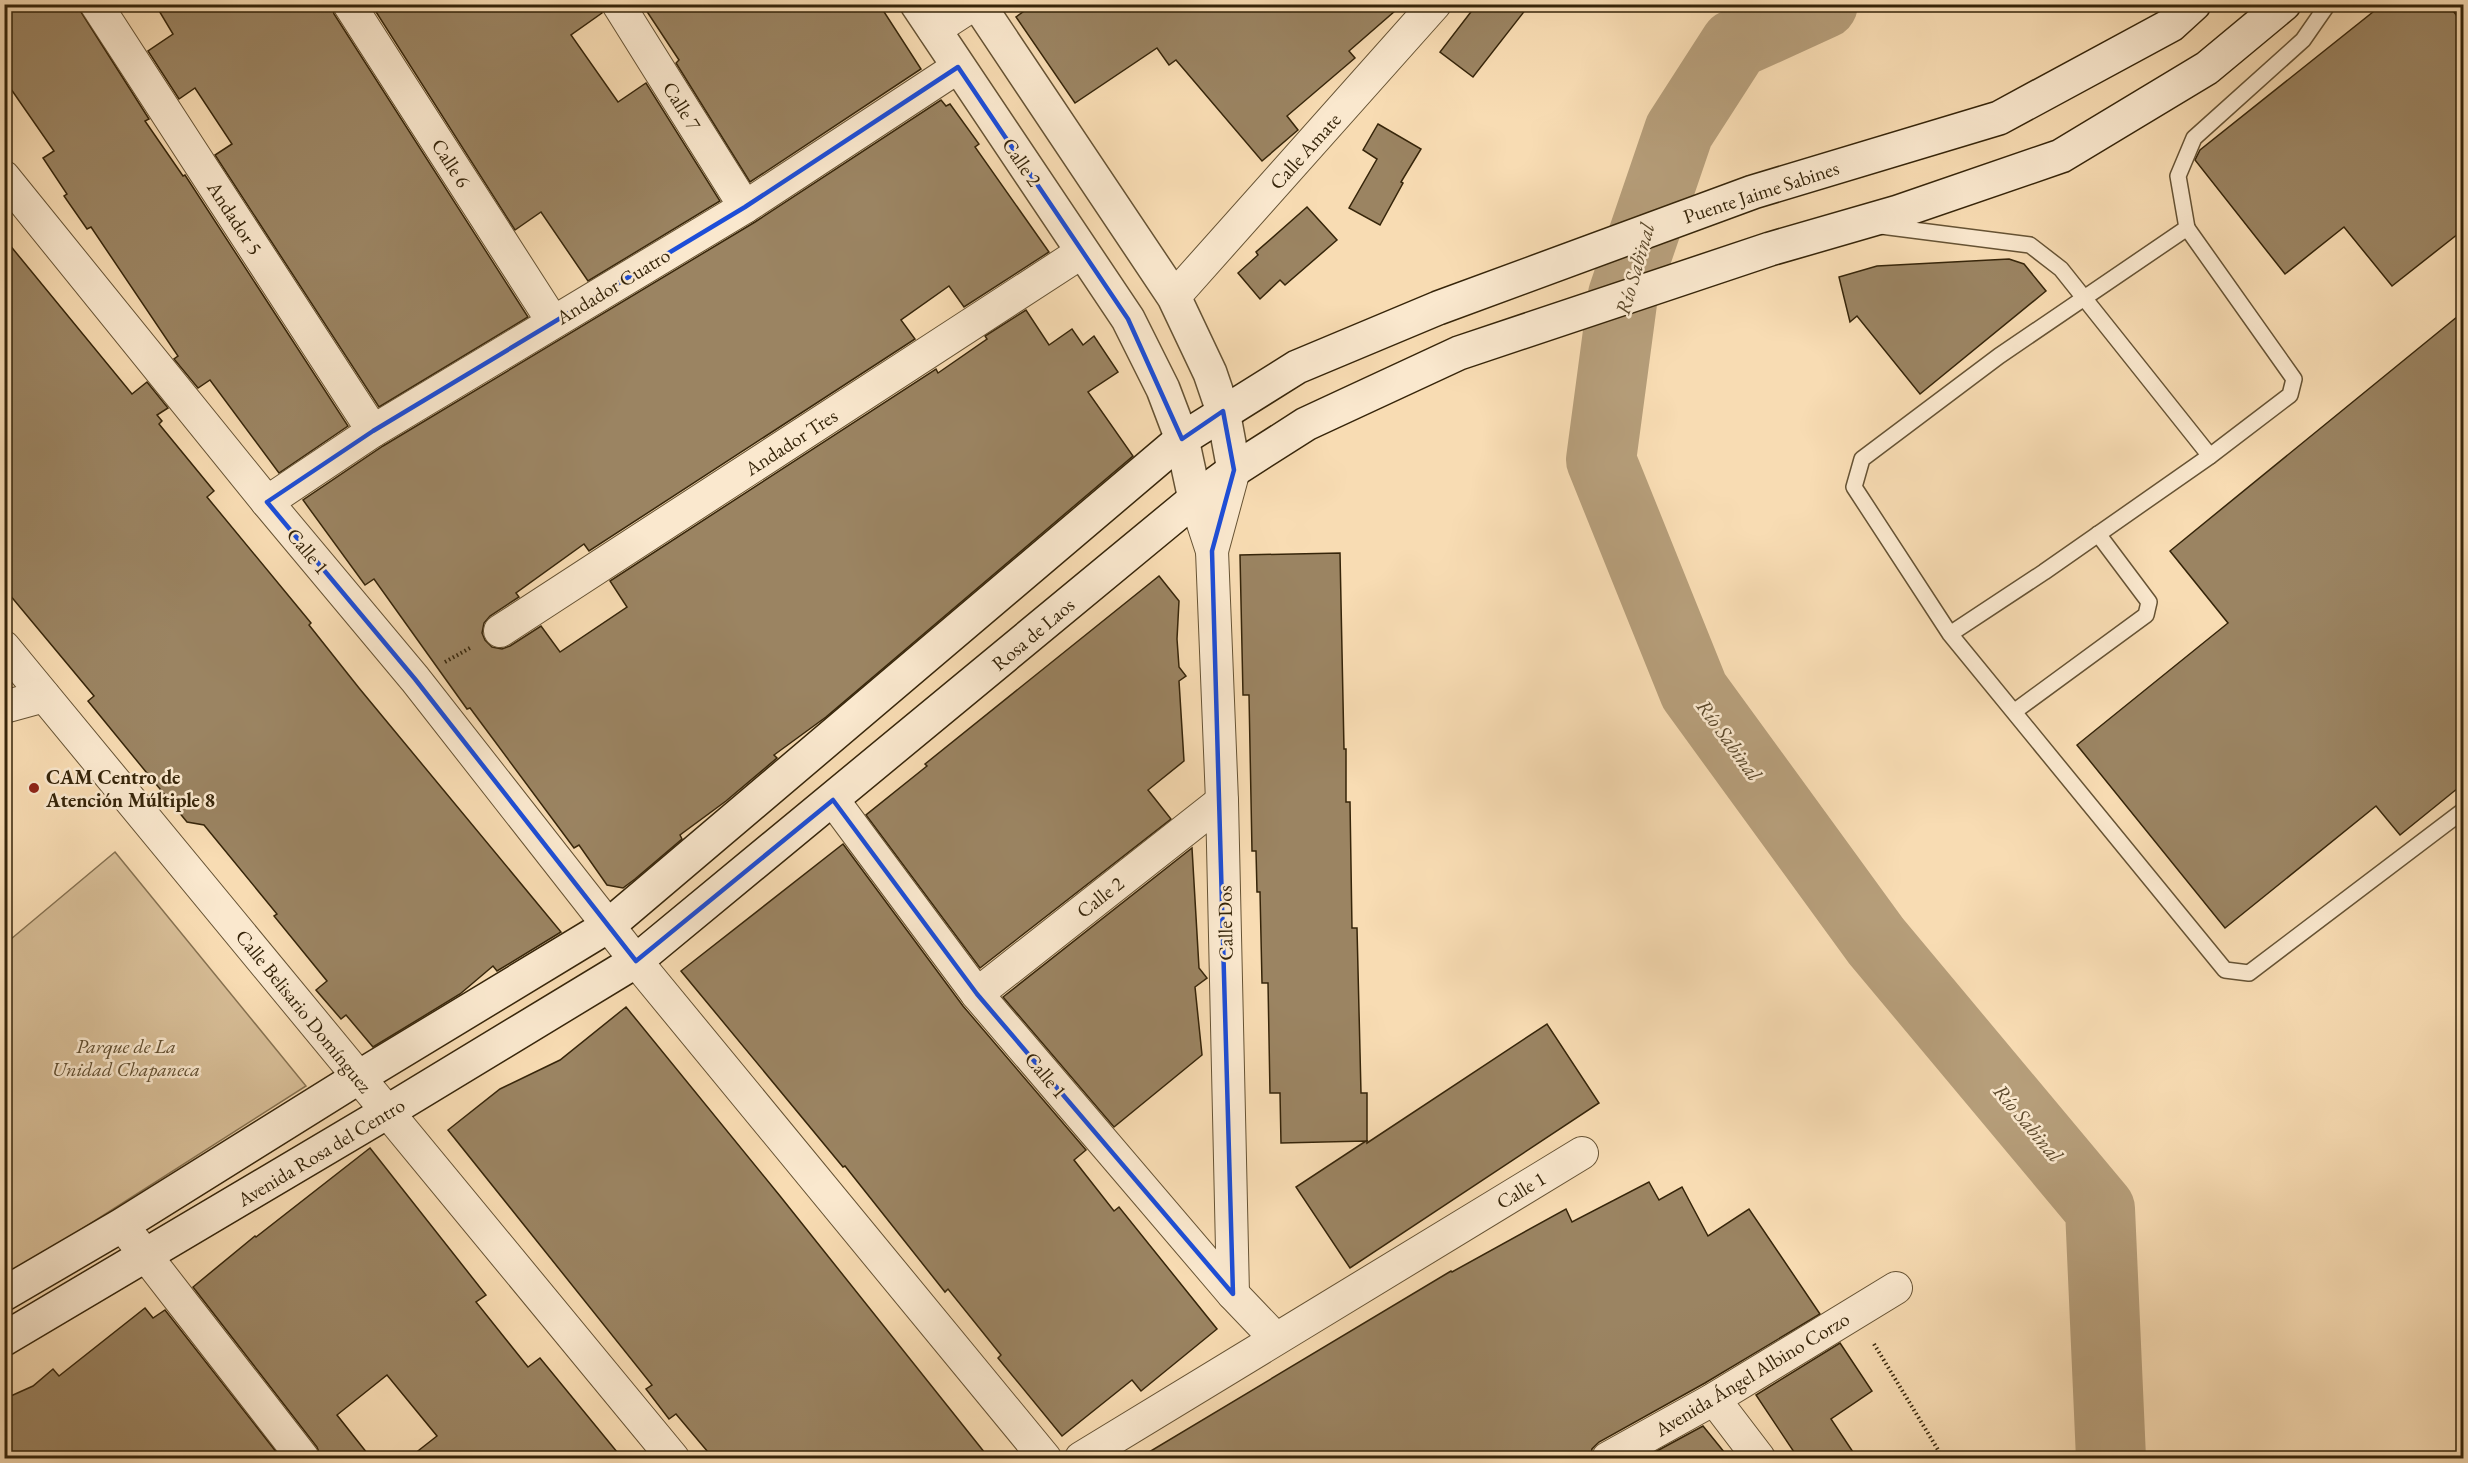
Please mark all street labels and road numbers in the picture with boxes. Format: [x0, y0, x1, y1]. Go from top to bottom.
street label: Calle 7 [657, 77, 707, 136]
street label: Calle Amate [1264, 107, 1347, 195]
street label: Calle 2 [996, 133, 1048, 192]
street label: Calle 6 [426, 134, 477, 193]
street label: Puente Jaime Sabines [1680, 155, 1842, 229]
street label: Andador 5 [201, 175, 268, 260]
street label: Andador Cuatro [550, 242, 675, 331]
street label: Andador Tres [739, 402, 842, 482]
street label: Calle 1 [281, 522, 335, 580]
street label: Rosa de Laos [986, 592, 1080, 676]
street label: Calle 2 [1071, 870, 1129, 924]
street label: Calle Dos [1211, 885, 1239, 961]
street label: Calle Belisario Domínguez [230, 924, 378, 1099]
street label: Calle 1 [1019, 1046, 1073, 1104]
street label: Avenida Rosa del Centro [232, 1092, 410, 1213]
street label: Calle 1 [1492, 1165, 1550, 1215]
street label: Avenida Ángel Albino Corzo [1649, 1306, 1854, 1443]

